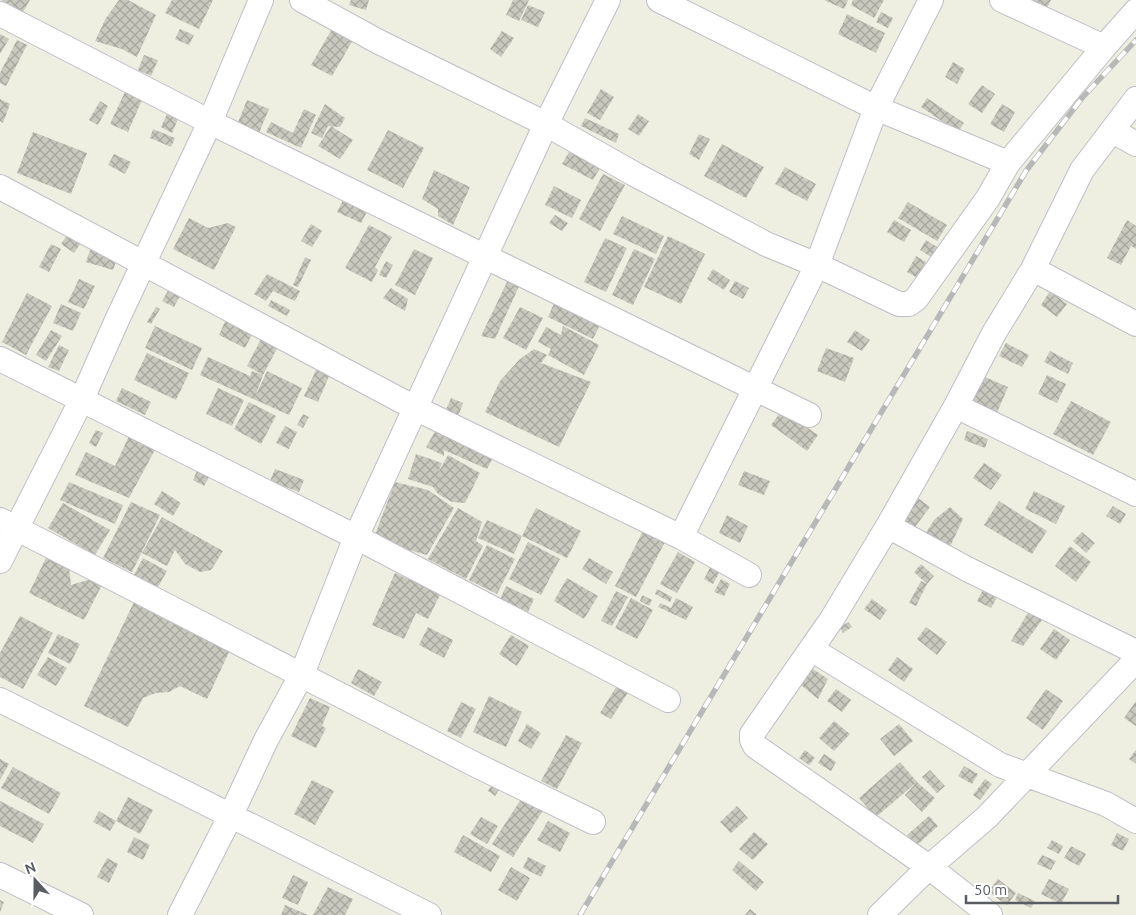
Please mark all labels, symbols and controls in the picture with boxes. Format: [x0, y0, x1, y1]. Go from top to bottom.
north arrow [10, 855, 60, 905]
text: N [23, 859, 38, 877]
scale bar [966, 872, 1118, 904]
text: 50 m [974, 881, 1007, 898]

